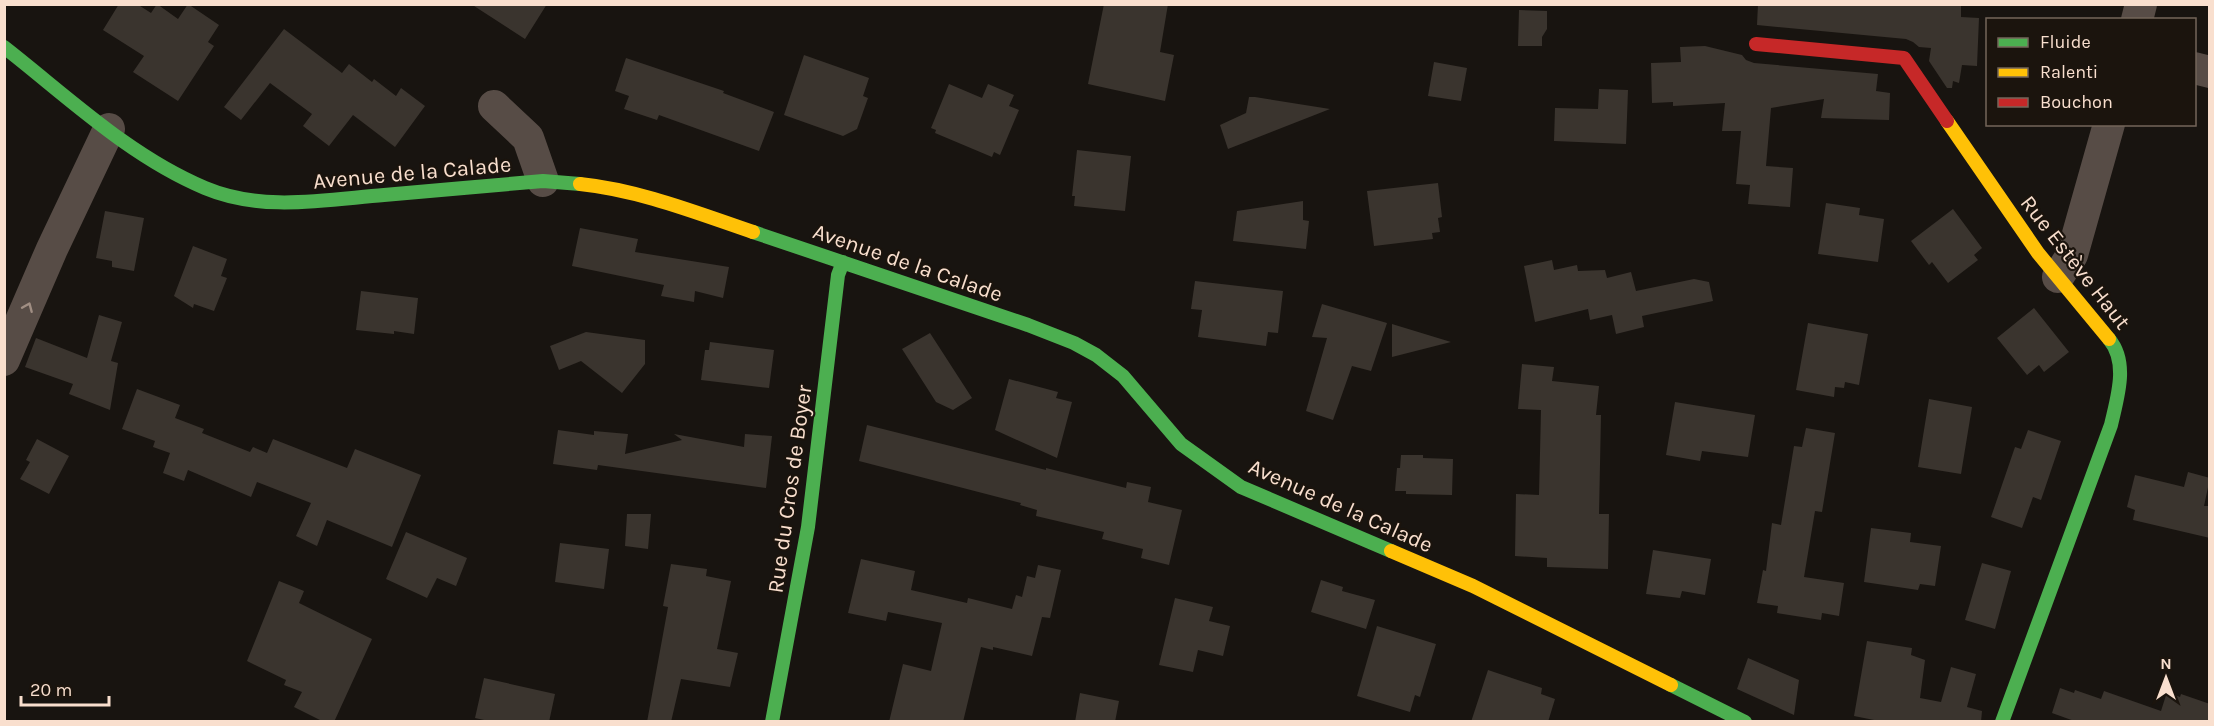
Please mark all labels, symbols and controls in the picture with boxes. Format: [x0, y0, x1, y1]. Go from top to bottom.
legend [1986, 18, 2196, 126]
text: Fluide [2040, 31, 2091, 53]
text: Ralenti [2040, 61, 2098, 83]
text: Bouchon [2040, 91, 2113, 113]
street label: Avenue de la Calade [312, 151, 512, 195]
street label: Rue Estève Haut [2015, 190, 2136, 335]
street label: Avenue de la Calade [809, 218, 1006, 308]
one-way arrow [21, 302, 33, 313]
street label: Rue du Cros de Boyer [763, 383, 817, 595]
street label: Avenue de la Calade [1244, 454, 1437, 558]
north arrow [2136, 648, 2196, 708]
text: N [2160, 654, 2172, 673]
scale bar [21, 669, 110, 707]
text: 20 m [30, 679, 72, 701]

